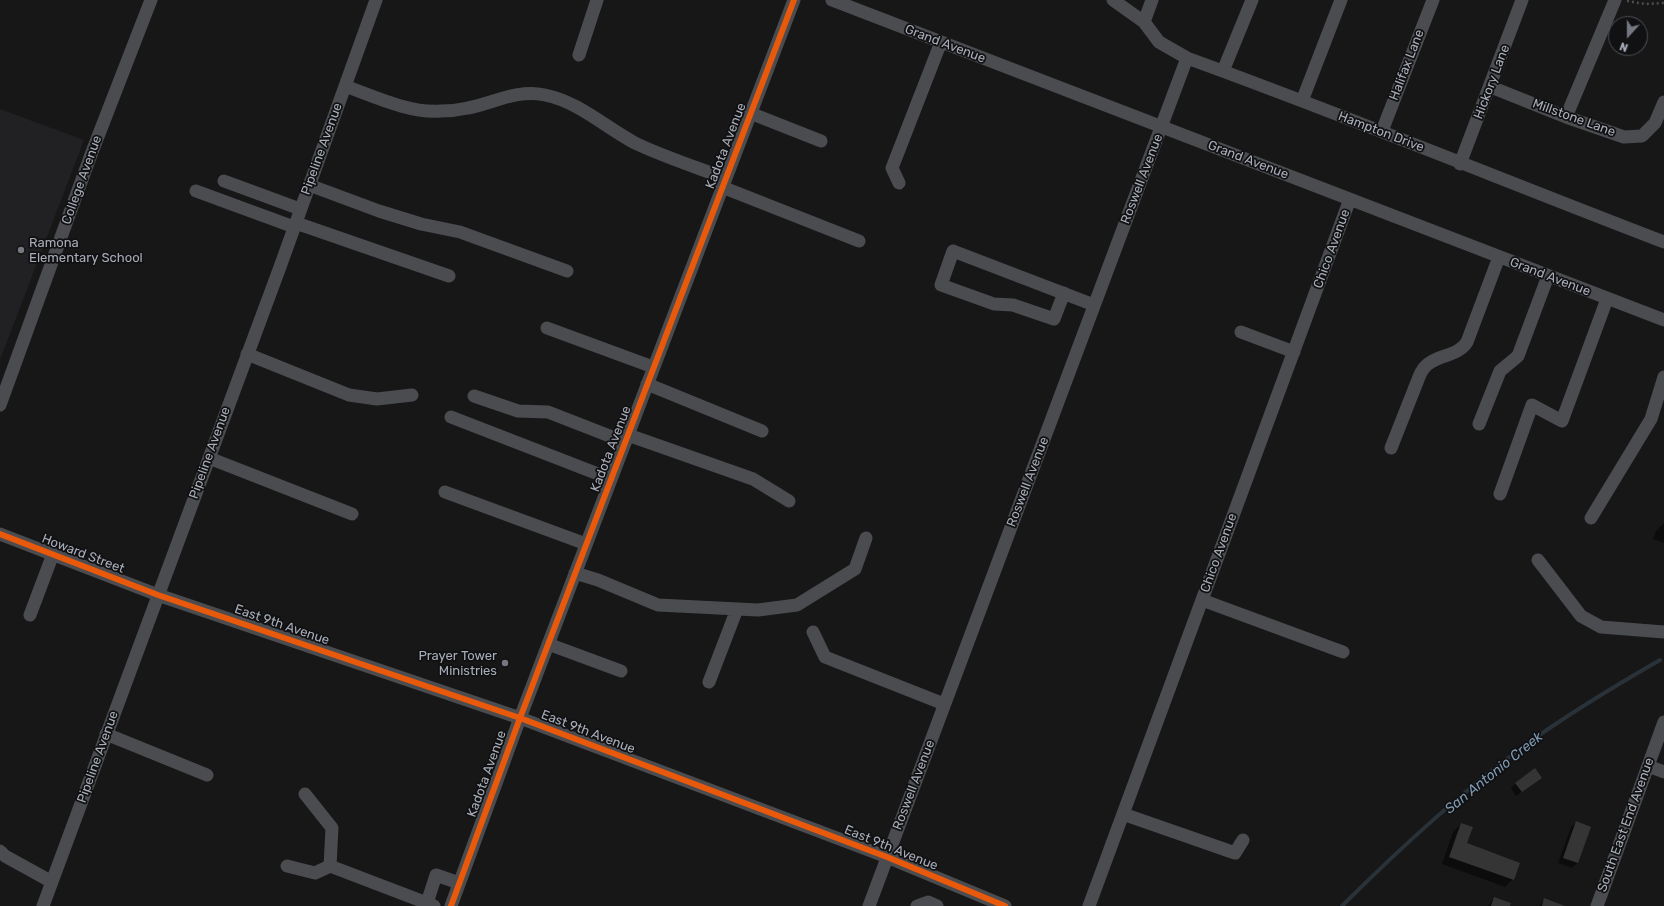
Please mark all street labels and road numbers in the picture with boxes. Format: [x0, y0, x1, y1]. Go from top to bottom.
street label: Grand Avenue [902, 21, 988, 67]
street label: Halifax Lane [1386, 27, 1428, 103]
street label: Hickory Lane [1471, 43, 1513, 121]
street label: Millstone Lane [1530, 96, 1618, 140]
street label: Pipeline Avenue [298, 101, 346, 197]
street label: Kadota Avenue [702, 101, 750, 191]
street label: Hampton Drive [1336, 108, 1426, 156]
street label: Roswell Avenue [1118, 132, 1166, 226]
street label: College Avenue [59, 133, 105, 227]
street label: Grand Avenue [1205, 137, 1291, 183]
street label: Chico Avenue [1310, 207, 1354, 291]
street label: Grand Avenue [1507, 254, 1593, 300]
street label: Kadota Avenue [587, 404, 635, 494]
street label: Pipeline Avenue [186, 405, 234, 501]
street label: Roswell Avenue [1004, 435, 1052, 529]
street label: Chico Avenue [1197, 511, 1241, 595]
street label: Howard Street [39, 531, 127, 577]
street label: East 9th Avenue [232, 601, 332, 649]
street label: East 9th Avenue [539, 707, 637, 757]
street label: Pipeline Avenue [74, 709, 122, 805]
street label: Kadota Avenue [464, 729, 510, 819]
street label: Roswell Avenue [890, 738, 938, 832]
street label: South East End Avenue [1594, 756, 1658, 894]
street label: East 9th Avenue [842, 822, 940, 874]

